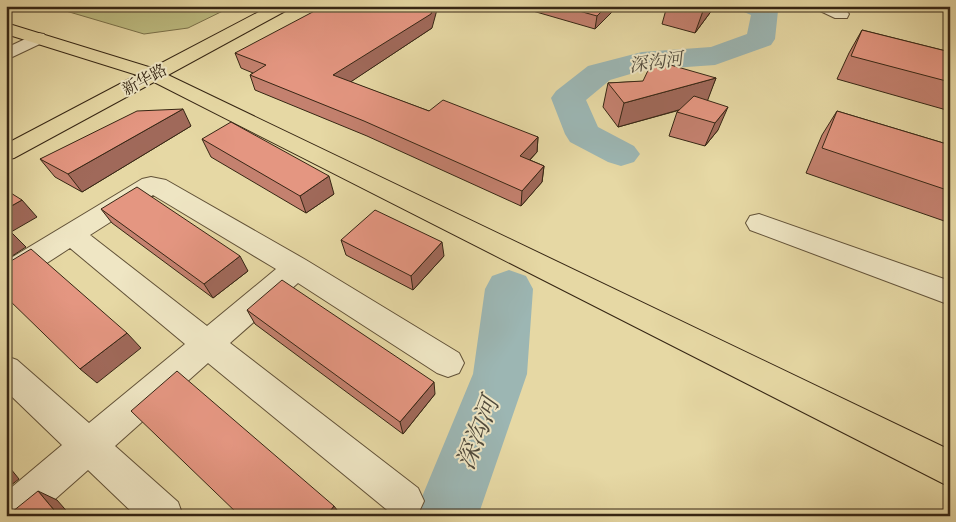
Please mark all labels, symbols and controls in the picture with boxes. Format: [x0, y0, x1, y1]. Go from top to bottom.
water label: 深沟河 [628, 48, 687, 76]
street label: 新华路 [119, 61, 170, 99]
water label: 深沟河 [452, 390, 506, 473]

